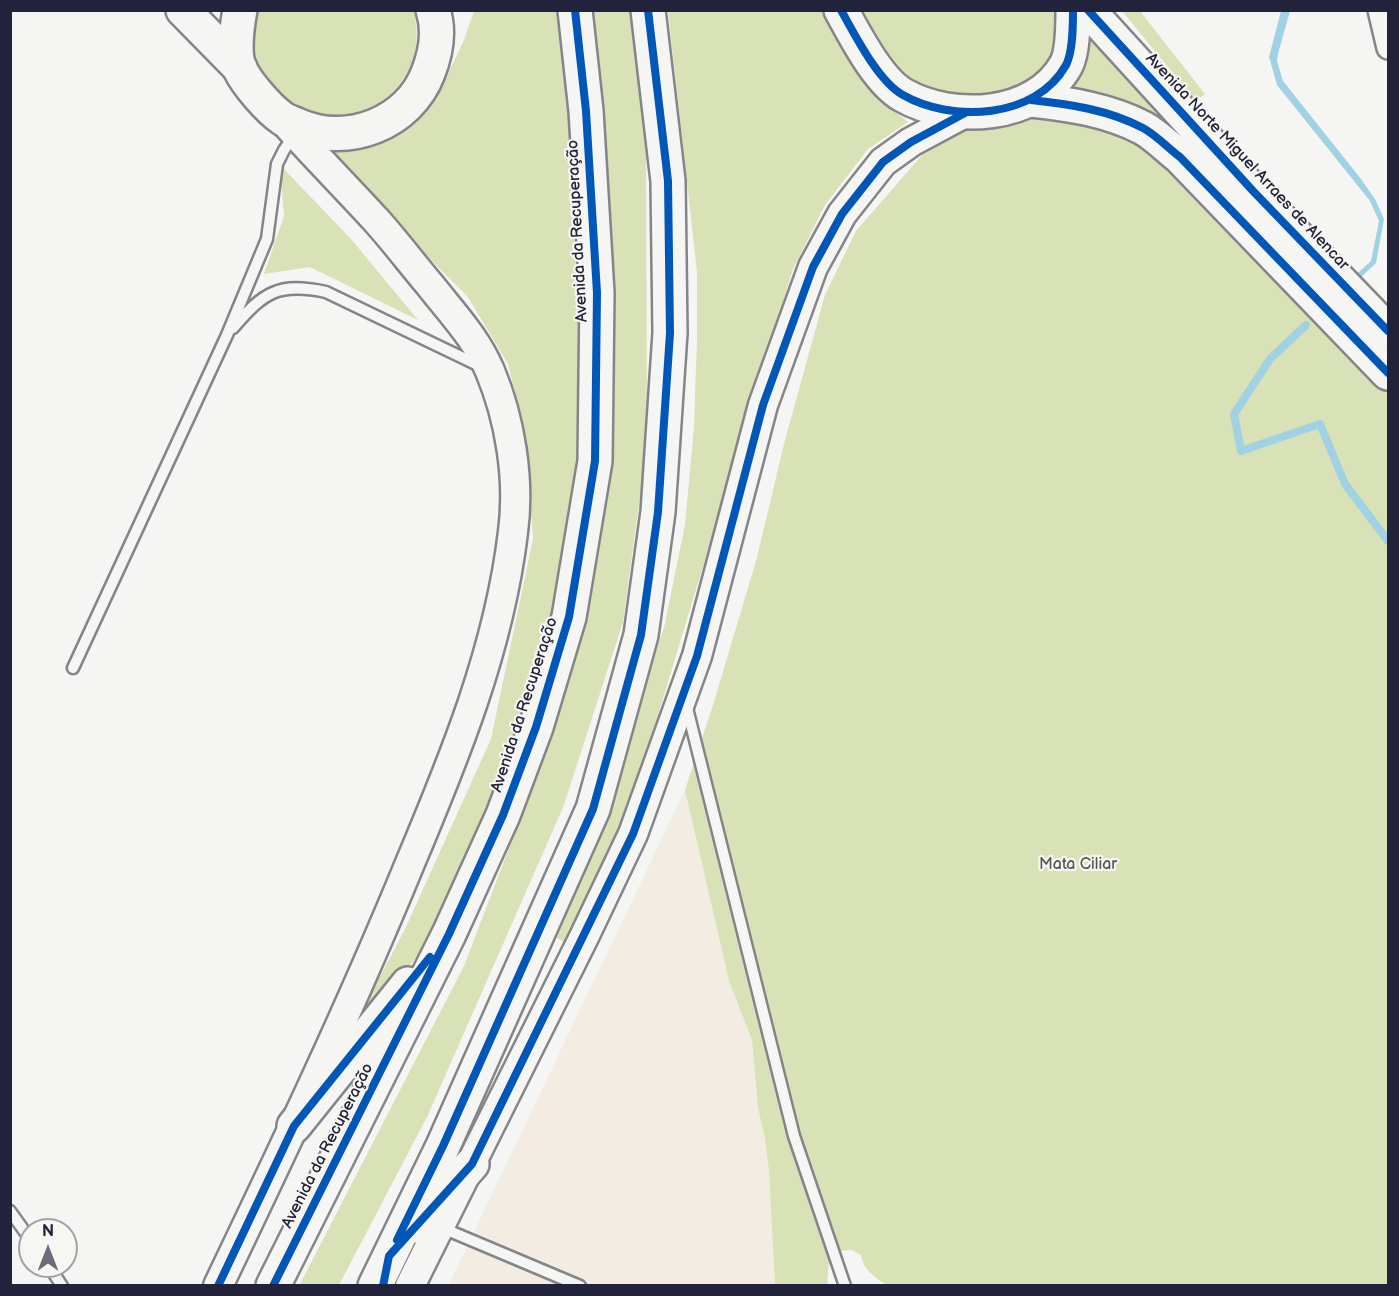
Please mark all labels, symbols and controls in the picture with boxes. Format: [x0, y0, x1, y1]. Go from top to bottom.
street label: Avenida Norte Miguel Arraes de Alencar [1141, 49, 1353, 275]
street label: Avenida da Recuperação [564, 139, 592, 323]
street label: Avenida da Recuperação [488, 615, 562, 795]
park label: Mata Ciliar [1039, 855, 1117, 875]
street label: Avenida da Recuperação [278, 1060, 378, 1232]
north arrow [18, 1218, 78, 1278]
text: N [42, 1222, 54, 1241]

